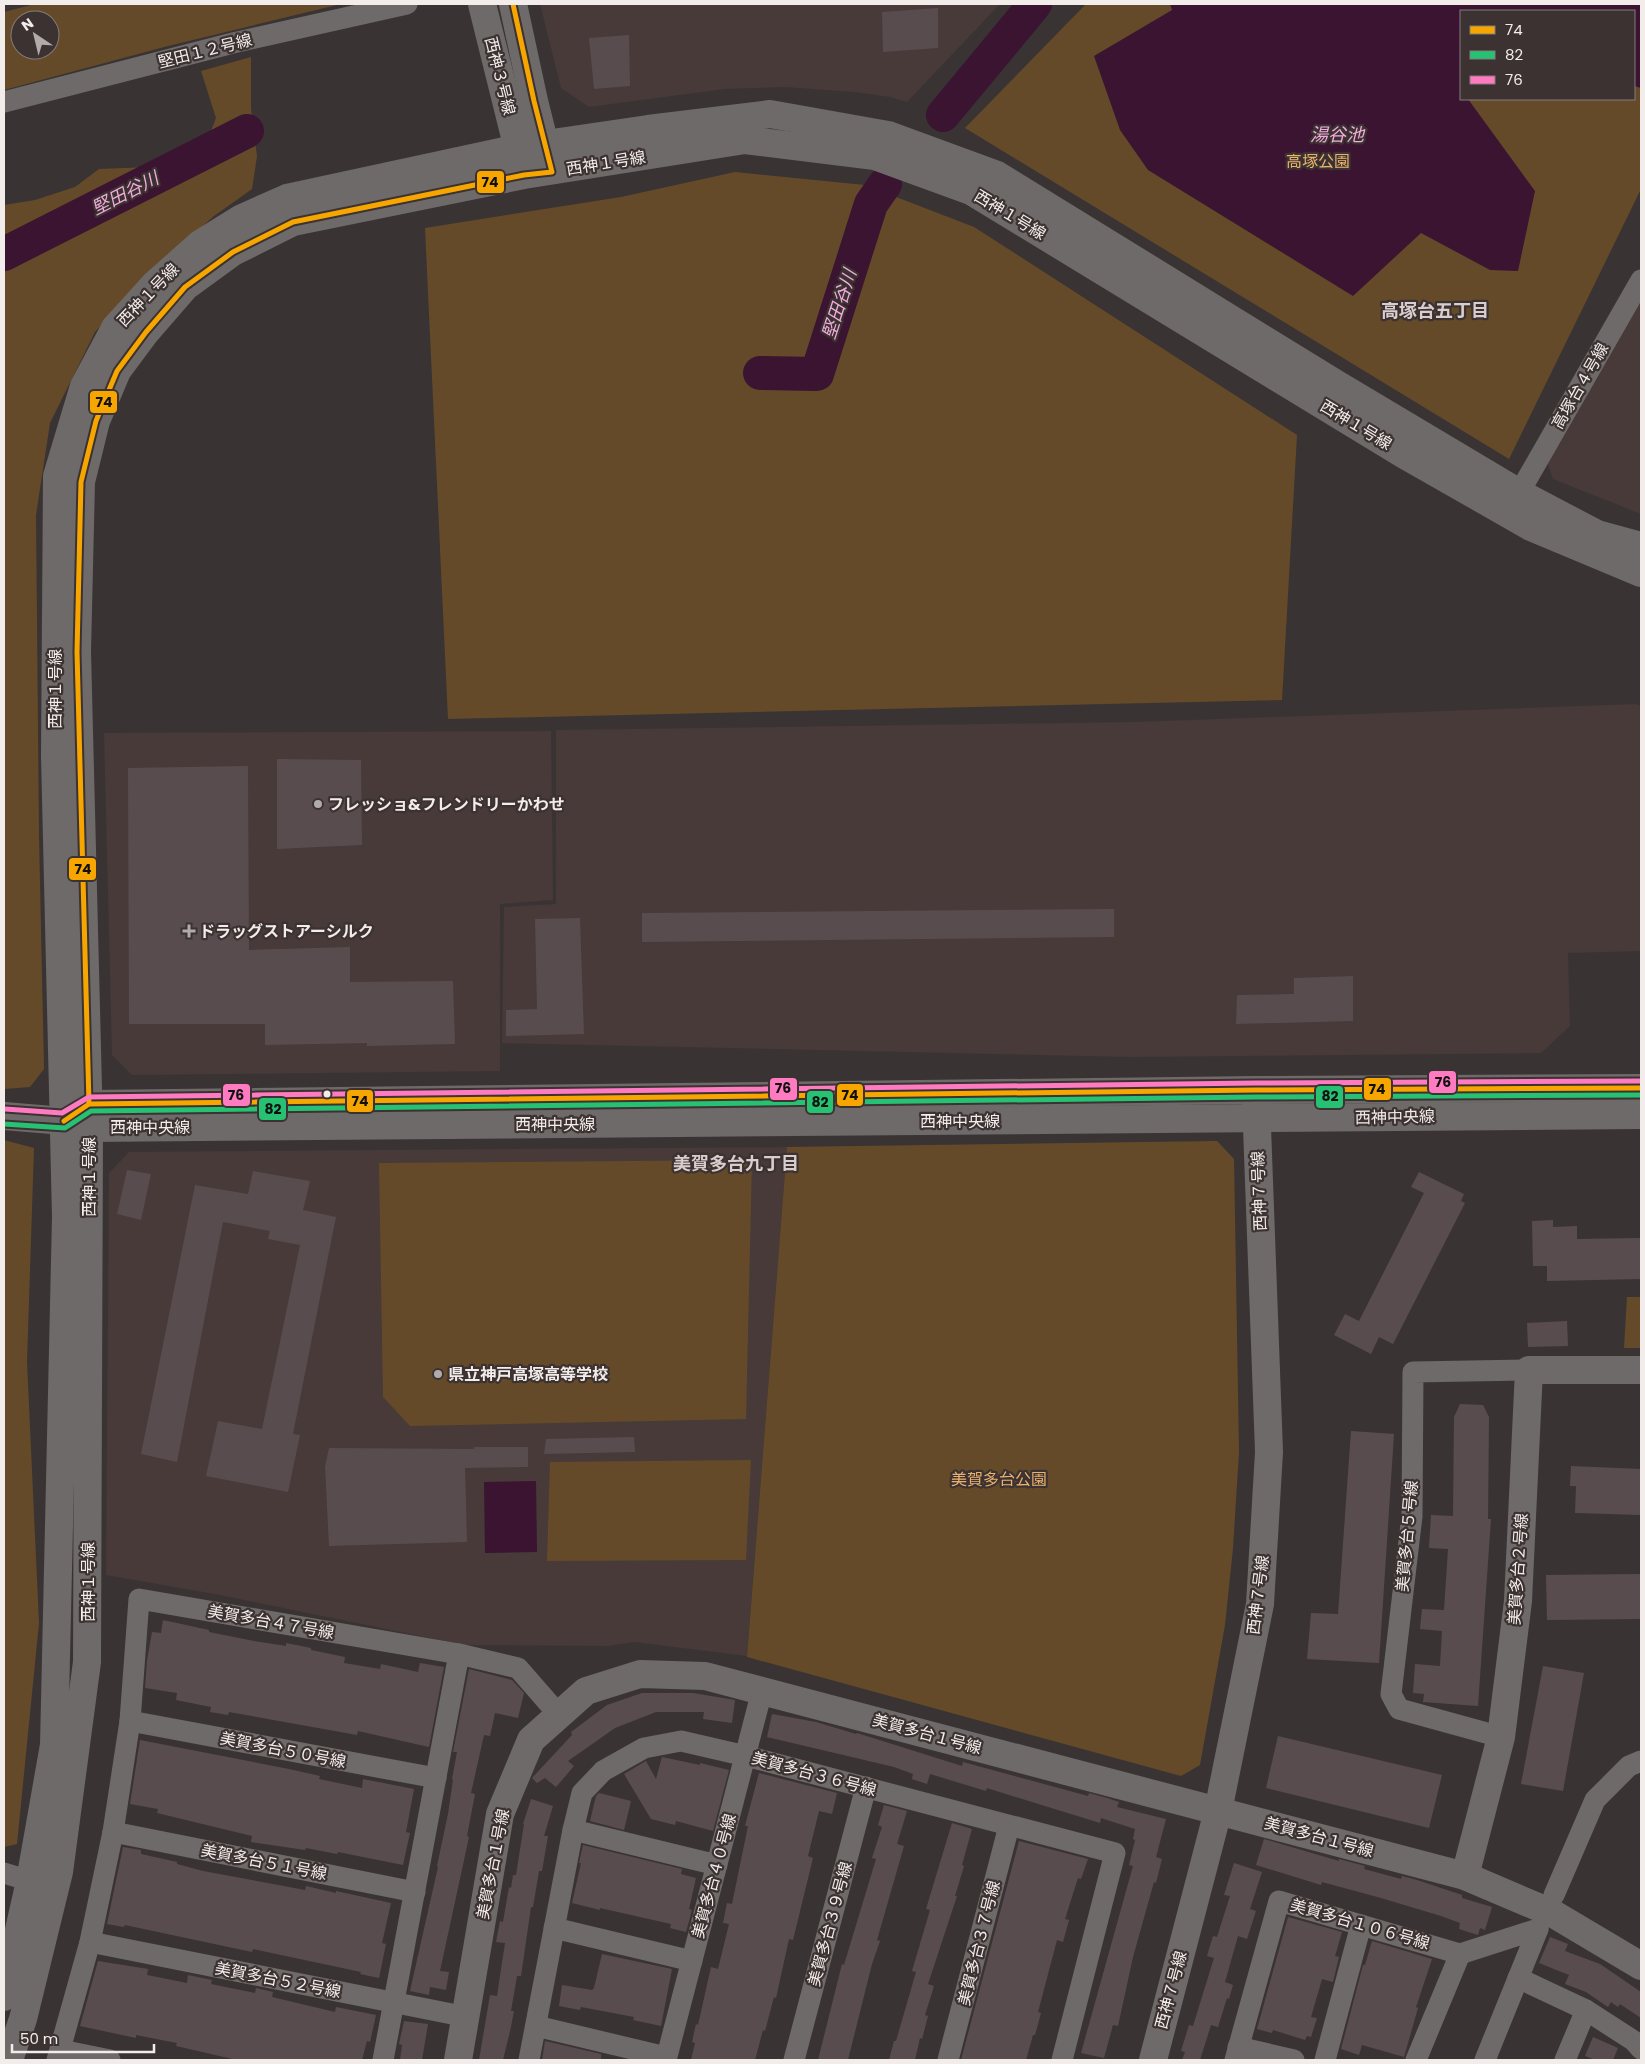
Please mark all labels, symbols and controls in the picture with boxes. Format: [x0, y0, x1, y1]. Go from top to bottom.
north arrow [10, 10, 60, 60]
legend [1460, 10, 1635, 100]
text: N [17, 13, 38, 36]
text: 74 [1505, 19, 1523, 40]
street label: 堅田１２号線 [156, 28, 254, 74]
street label: 西神３号線 [479, 34, 521, 118]
text: 82 [1505, 44, 1523, 65]
text: 76 [1505, 69, 1523, 90]
water label: 湯谷池 [1310, 122, 1366, 147]
street label: 西神１号線 [565, 145, 647, 181]
park label: 高塚公園 [1286, 150, 1350, 173]
water label: 堅田谷川 [87, 165, 165, 220]
line badge: 74 [476, 170, 505, 194]
text: 74 [482, 172, 498, 192]
street label: 西神１号線 [970, 185, 1050, 245]
street label: 西神１号線 [112, 258, 184, 332]
water label: 堅田谷川 [816, 264, 863, 342]
district label: 高塚台五丁目 [1381, 298, 1489, 323]
street label: 高塚台４号線 [1546, 339, 1614, 433]
line badge: 74 [89, 390, 118, 414]
text: 74 [96, 392, 112, 412]
street label: 西神１号線 [1316, 395, 1396, 455]
street label: 西神１号線 [44, 649, 67, 729]
place label: フレッショ&フレンドリーかわせ [328, 793, 565, 816]
marker: フレッショ&フレンドリーかわせ [312, 798, 324, 810]
line badge: 74 [68, 857, 97, 881]
text: 74 [75, 859, 91, 879]
place label: ドラッグストアーシルク [199, 920, 374, 943]
marker: ドラッグストアーシルク [183, 925, 195, 937]
line badge: 76 [1428, 1070, 1457, 1094]
text: 76 [1435, 1072, 1451, 1092]
line badge: 76 [769, 1077, 798, 1101]
line badge: 74 [1363, 1077, 1392, 1101]
text: 76 [775, 1078, 791, 1098]
text: 74 [1369, 1079, 1385, 1099]
line badge: 76 [222, 1083, 251, 1107]
line badge: 74 [836, 1083, 864, 1107]
text: 76 [228, 1085, 244, 1105]
text: 74 [842, 1085, 858, 1105]
line badge: 82 [1315, 1085, 1344, 1109]
text: 82 [1321, 1086, 1339, 1106]
unlabelled marker [322, 1089, 332, 1099]
line badge: 74 [346, 1089, 374, 1113]
line badge: 82 [806, 1090, 834, 1114]
text: 74 [352, 1091, 368, 1111]
text: 82 [811, 1092, 829, 1112]
line badge: 82 [258, 1097, 287, 1121]
text: 82 [264, 1099, 282, 1119]
street label: 西神中央線 [1355, 1105, 1435, 1129]
street label: 西神中央線 [920, 1110, 1000, 1133]
street label: 西神中央線 [515, 1113, 595, 1136]
street label: 西神中央線 [110, 1116, 190, 1139]
street label: 西神１号線 [78, 1137, 101, 1217]
district label: 美賀多台九丁目 [673, 1151, 799, 1176]
street label: 西神７号線 [1246, 1151, 1272, 1231]
place label: 県立神戸高塚高等学校 [448, 1363, 608, 1386]
marker: 県立神戸高塚高等学校 [432, 1368, 444, 1380]
park label: 美賀多台公園 [951, 1468, 1047, 1491]
street label: 美賀多台５号線 [1391, 1479, 1423, 1593]
street label: 美賀多台２号線 [1503, 1512, 1533, 1626]
street label: 西神１号線 [77, 1542, 100, 1622]
street label: 西神７号線 [1242, 1554, 1274, 1636]
street label: 美賀多台４７号線 [206, 1600, 336, 1644]
street label: 美賀多台１号線 [870, 1708, 984, 1760]
street label: 美賀多台５０号線 [218, 1726, 348, 1774]
street label: 美賀多台３６号線 [749, 1746, 879, 1802]
street label: 美賀多台１号線 [471, 1807, 515, 1921]
street label: 美賀多台４０号線 [686, 1811, 742, 1941]
street label: 美賀多台１号線 [1262, 1811, 1376, 1863]
street label: 美賀多台５１号線 [199, 1838, 329, 1886]
street label: 美賀多台３９号線 [802, 1859, 858, 1989]
street label: 美賀多台３７号線 [952, 1878, 1006, 2008]
street label: 美賀多台１０６号線 [1288, 1893, 1432, 1955]
street label: 西神７号線 [1150, 1948, 1192, 2032]
street label: 美賀多台５２号線 [213, 1956, 343, 2004]
scale bar [12, 2022, 155, 2054]
text: 50 m [20, 2028, 58, 2049]

